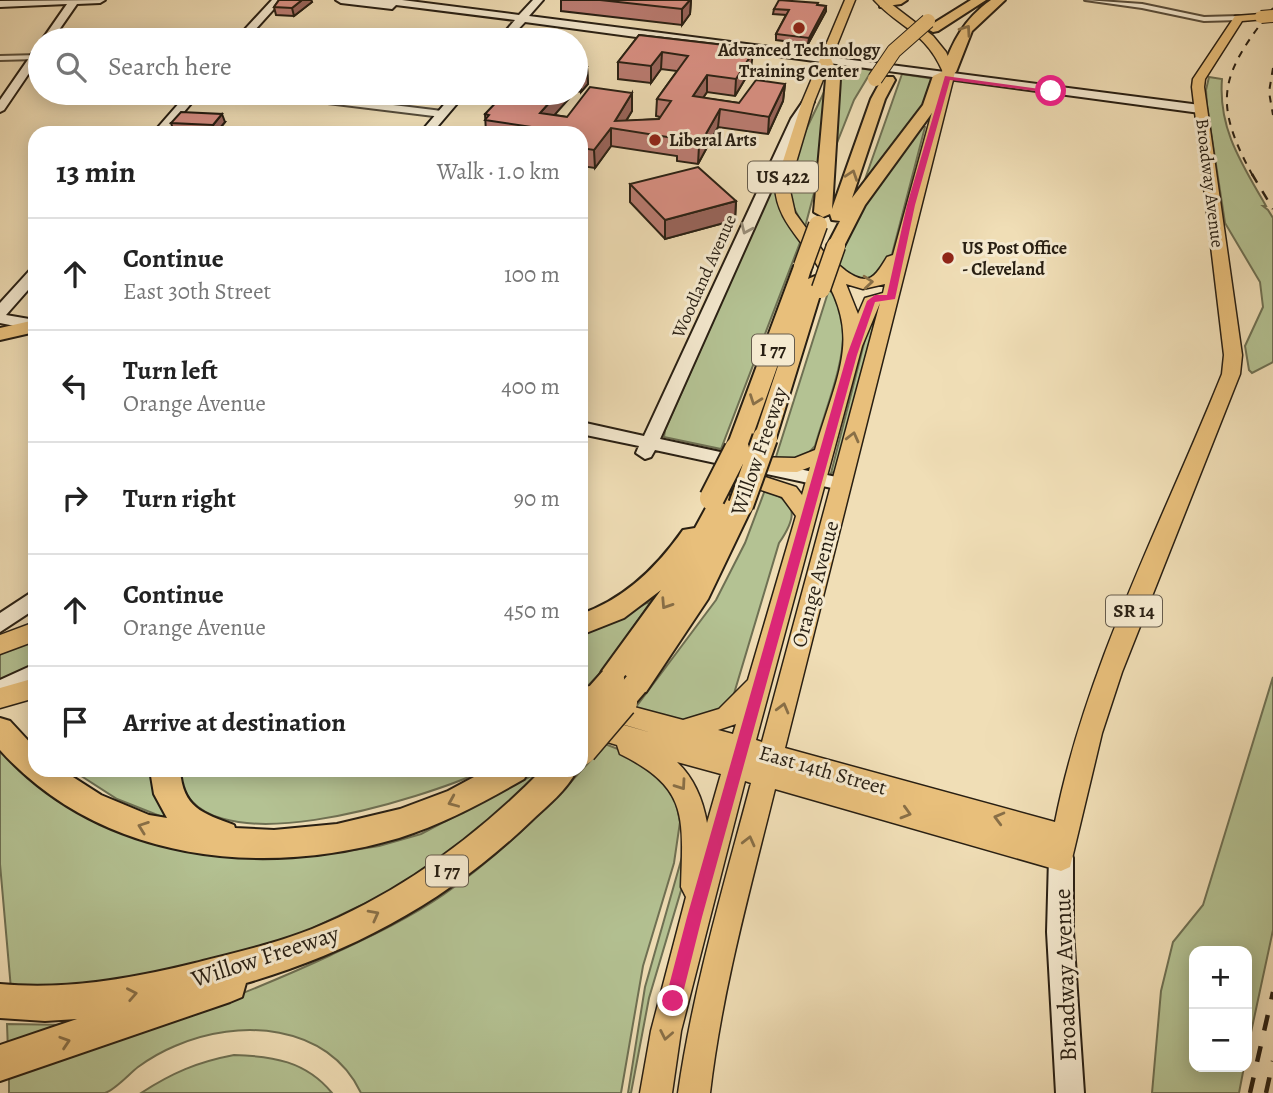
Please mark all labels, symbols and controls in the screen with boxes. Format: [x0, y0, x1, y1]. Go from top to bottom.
marker: Advanced Technology Training Center [791, 20, 807, 36]
one-way arrow [958, 25, 970, 38]
search box [28, 28, 588, 105]
place label: Advanced Technology Training Center [717, 38, 881, 83]
icon: search [52, 48, 90, 86]
text: Search here [108, 49, 232, 84]
route start [1035, 75, 1066, 106]
street label: Broadway Avenue [1190, 117, 1230, 249]
place label: Liberal Arts [669, 128, 757, 152]
marker: Liberal Arts [647, 132, 663, 148]
text: 13 min [56, 152, 136, 192]
text: Walk · 1.0 km [437, 156, 560, 187]
road number: US 422 [748, 162, 818, 192]
one-way arrow [844, 169, 858, 182]
street label: Woodland Avenue [666, 211, 742, 342]
one-way arrow [740, 222, 754, 234]
place label: US Post Office - Cleveland [962, 236, 1067, 281]
text: Continue [123, 241, 224, 276]
marker: US Post Office - Cleveland [940, 250, 956, 266]
icon: ahead [56, 255, 94, 293]
text: 100 m [504, 259, 560, 290]
one-way arrow [863, 275, 874, 290]
text: East 30th Street [123, 276, 271, 307]
road number: I 77 [752, 334, 794, 366]
text: Turn left [123, 353, 218, 388]
icon: left [56, 367, 94, 405]
text: 400 m [501, 371, 560, 402]
street label: Willow Freeway [724, 382, 794, 520]
text: Orange Avenue [123, 388, 266, 419]
one-way arrow [749, 393, 763, 405]
one-way arrow [845, 431, 859, 443]
icon: right [56, 479, 94, 517]
text: Turn right [123, 481, 236, 516]
text: 90 m [514, 483, 560, 514]
street label: Orange Avenue [785, 517, 845, 651]
text: Continue [123, 577, 224, 612]
icon: ahead [56, 591, 94, 629]
text: 450 m [504, 595, 560, 626]
road number: SR 14 [1106, 596, 1162, 626]
one-way arrow [662, 597, 675, 610]
text: Orange Avenue [123, 612, 266, 643]
icon: arrive [56, 703, 94, 741]
one-way arrow [775, 703, 789, 715]
text: Arrive at destination [123, 705, 346, 740]
street label: East 14th Street [756, 738, 890, 802]
one-way arrow [673, 777, 685, 790]
one-way arrow [448, 793, 460, 807]
one-way arrow [899, 804, 911, 819]
one-way arrow [993, 812, 1005, 827]
one-way arrow [137, 821, 149, 835]
one-way arrow [741, 835, 755, 847]
road number: I 77 [426, 856, 468, 886]
street label: Broadway Avenue [1046, 888, 1084, 1062]
one-way arrow [367, 910, 379, 923]
street label: Willow Freeway [186, 917, 343, 995]
map controls [1189, 946, 1252, 1072]
button: + [1189, 946, 1252, 1009]
route end [657, 985, 688, 1016]
one-way arrow [126, 988, 138, 1003]
button: − [1189, 1009, 1252, 1072]
one-way arrow [659, 1029, 674, 1041]
one-way arrow [58, 1036, 70, 1050]

